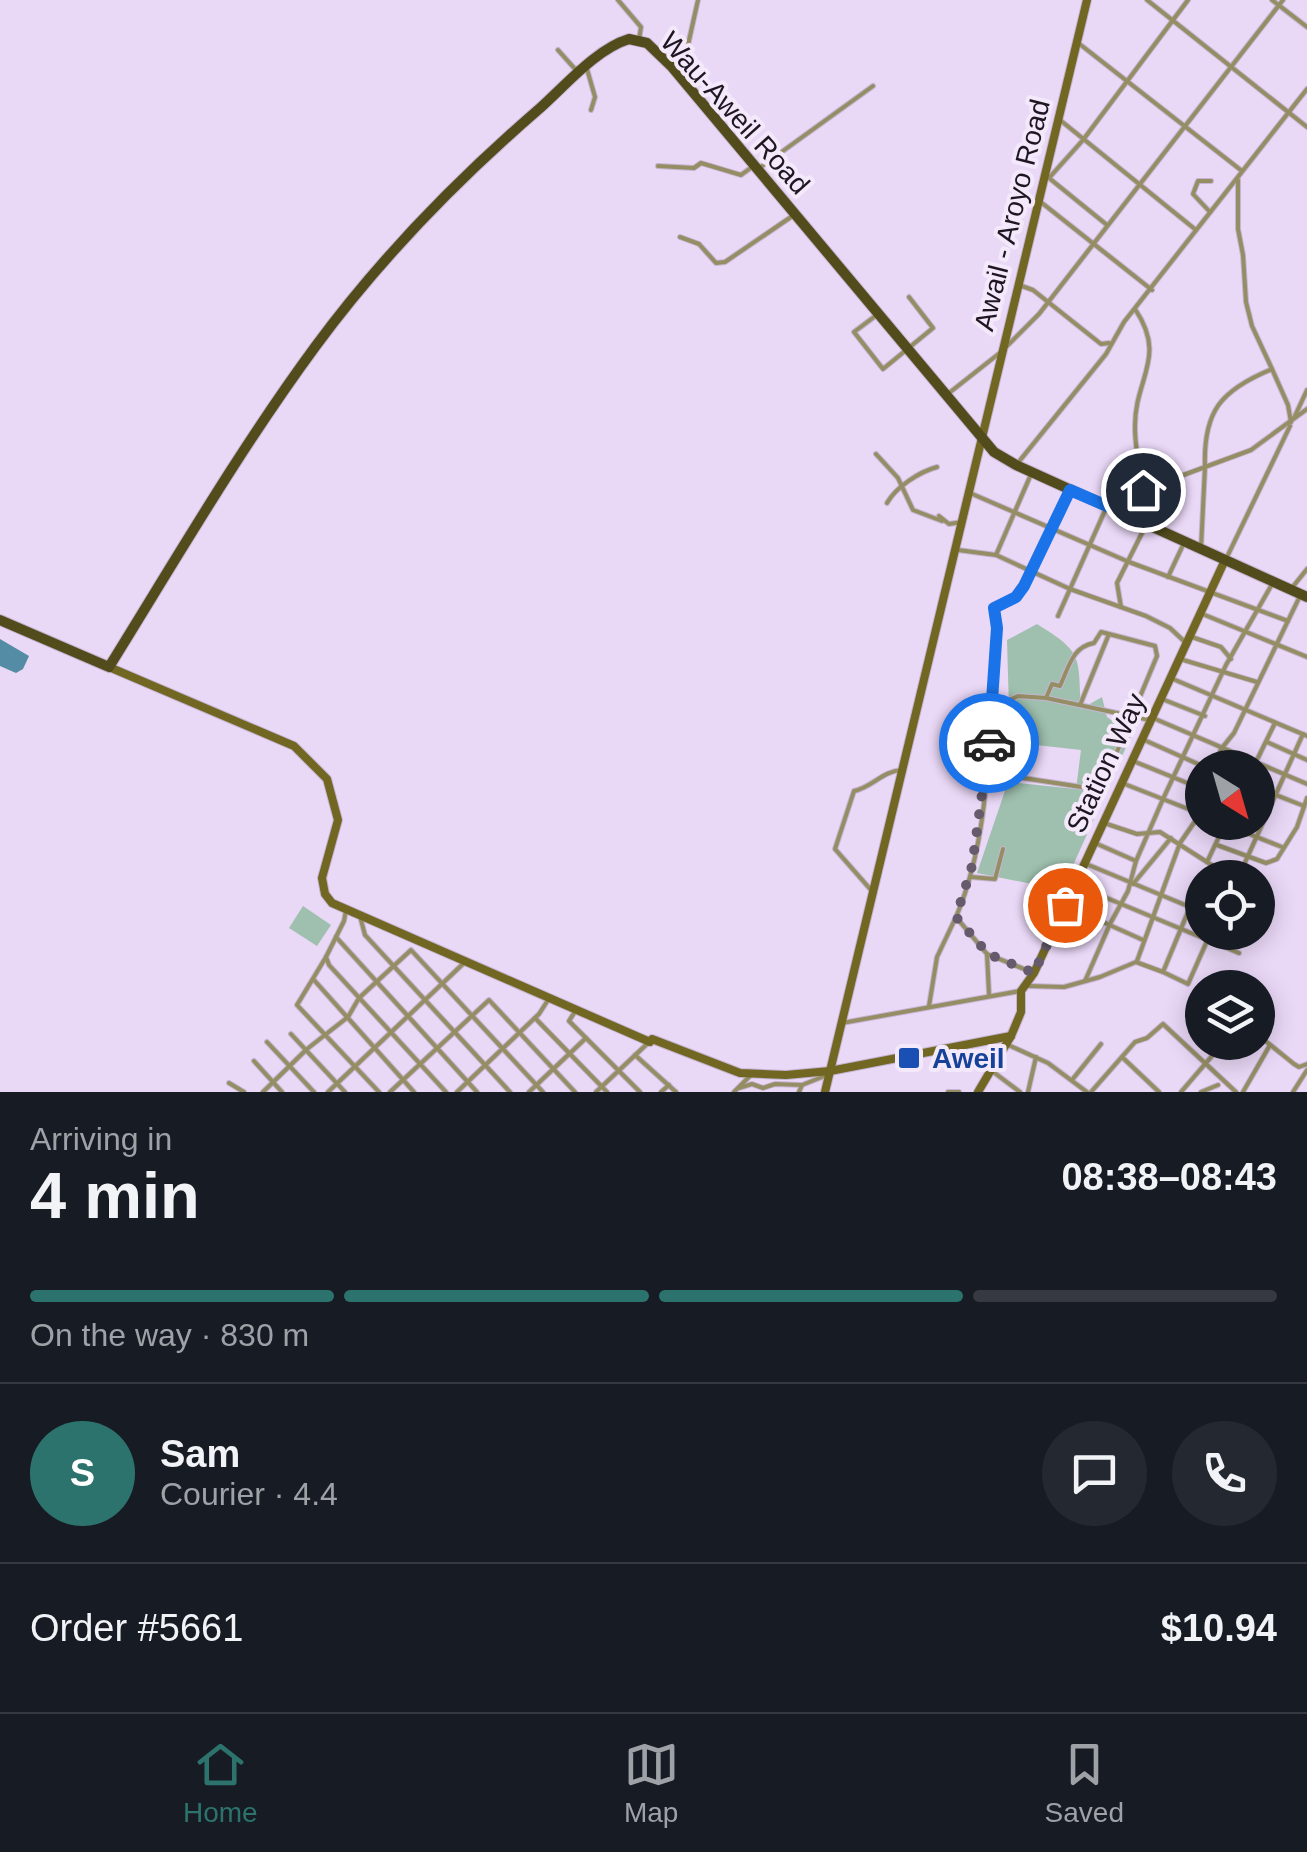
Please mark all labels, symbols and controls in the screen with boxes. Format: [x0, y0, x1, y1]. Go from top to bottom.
street label: Wau-Aweil Road [654, 26, 816, 200]
street label: Awail - Aroyo Road [968, 96, 1056, 334]
pin [1101, 448, 1186, 533]
icon: home [1116, 463, 1171, 518]
street label: Station Way [1060, 689, 1152, 837]
courier [939, 693, 1039, 793]
icon: car [962, 716, 1017, 771]
north arrow [1185, 750, 1275, 840]
map controls [1185, 750, 1275, 1060]
button: locate [1185, 860, 1275, 950]
pin [1023, 863, 1108, 948]
icon: bag [1038, 878, 1093, 933]
button: layers [1185, 970, 1275, 1060]
place label: Aweil [932, 1043, 1005, 1074]
marker: Aweil [896, 1045, 922, 1071]
text: Arriving in [30, 1121, 172, 1157]
text: 08:38–08:43 [1061, 1156, 1277, 1198]
text: 4 min [30, 1159, 200, 1232]
text: On the way · 830 m [30, 1317, 309, 1353]
button: chat [1042, 1421, 1147, 1526]
button: phone [1172, 1421, 1277, 1526]
text: Sam [160, 1433, 240, 1475]
text: S [70, 1452, 95, 1494]
text: Courier · 4.4 [160, 1476, 338, 1512]
text: Order #5661 [30, 1607, 243, 1649]
text: $10.94 [1161, 1607, 1277, 1649]
tab: Home [183, 1737, 258, 1829]
tab: Map [624, 1737, 679, 1829]
tab: Saved [1045, 1737, 1124, 1829]

